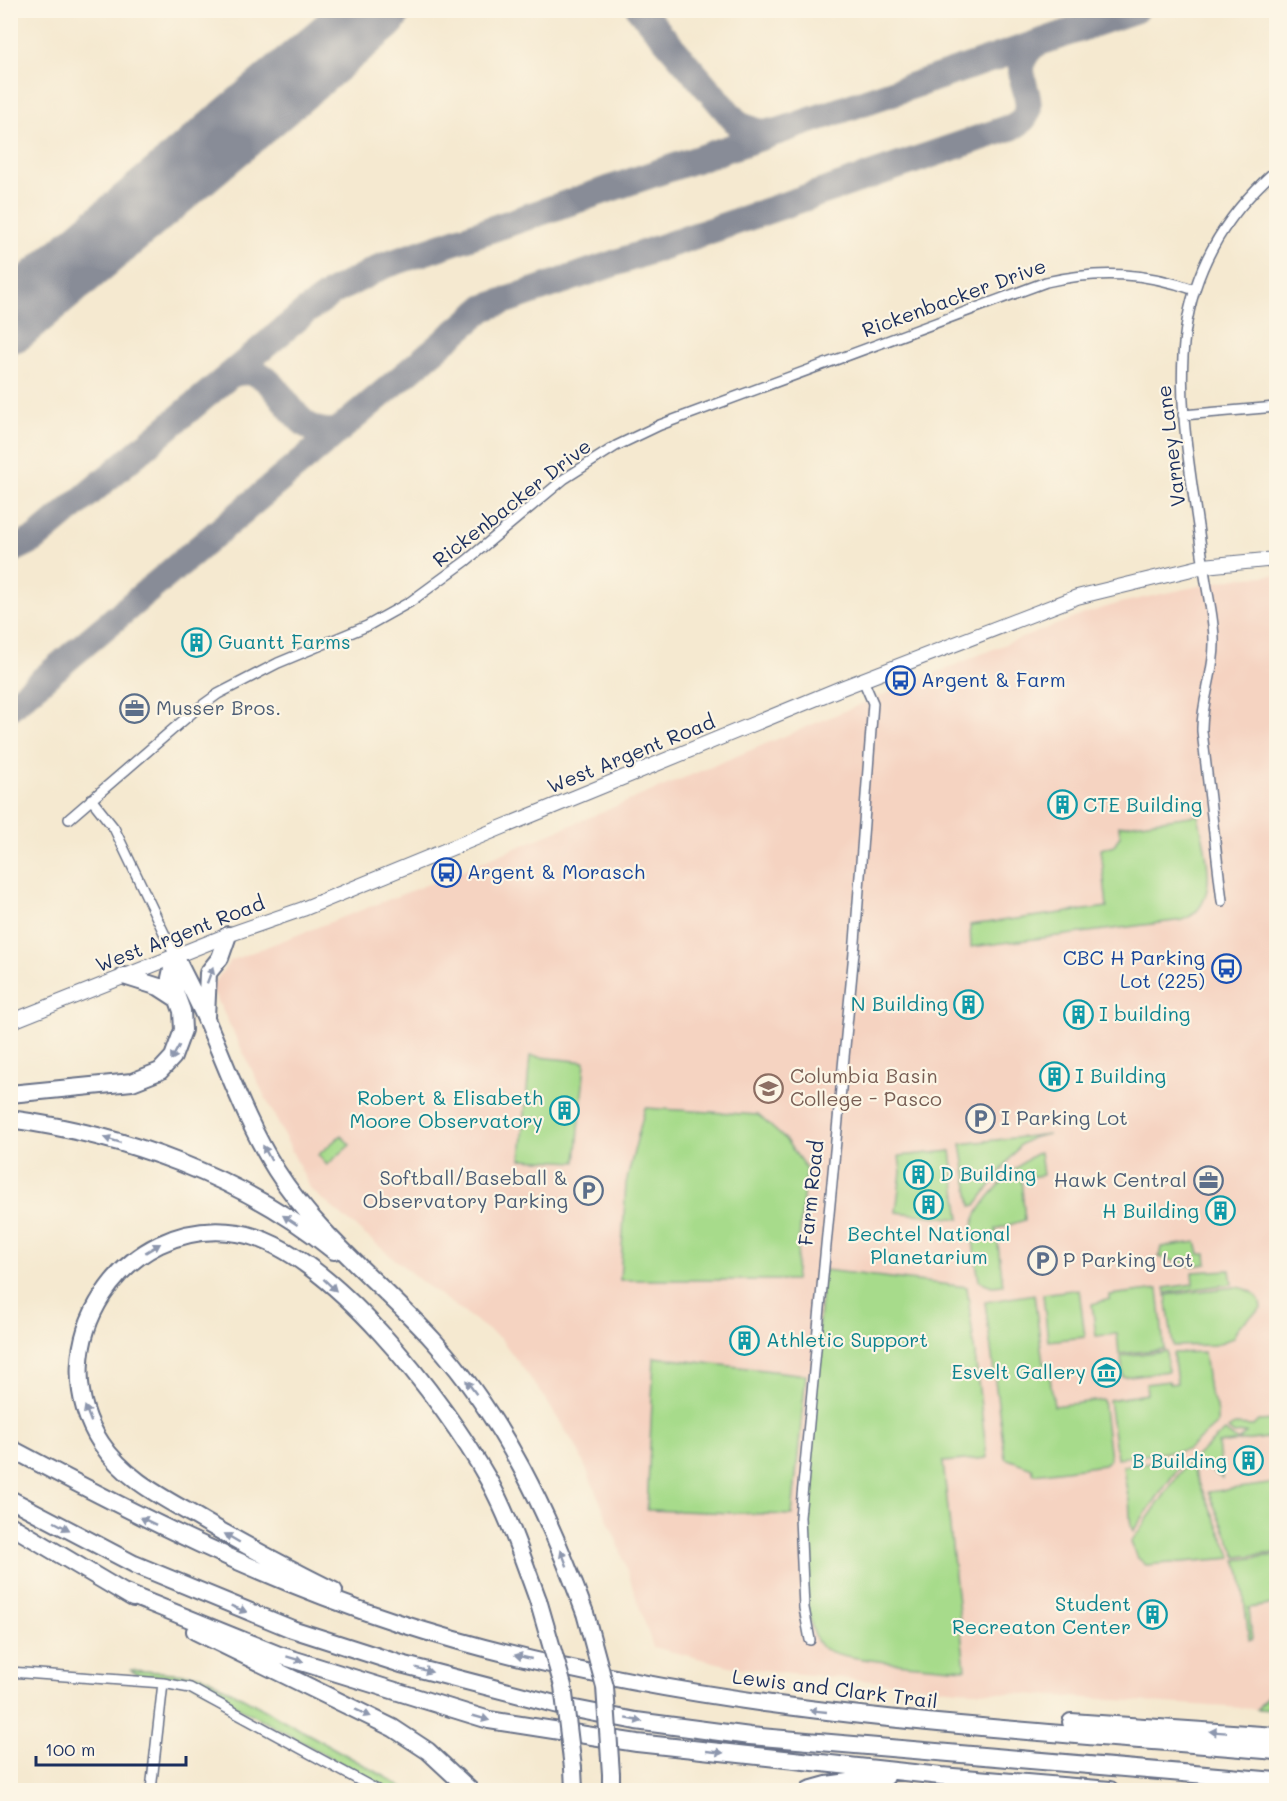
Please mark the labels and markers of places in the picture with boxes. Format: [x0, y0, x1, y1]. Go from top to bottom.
building icon: Guantt Farms [181, 626, 213, 658]
place label: Guantt Farms [218, 628, 351, 654]
bus stop icon: Argent & Farm [884, 664, 916, 696]
place label: Argent & Farm [921, 666, 1066, 692]
office icon: Musser Bros. [119, 692, 151, 724]
place label: Musser Bros. [156, 694, 281, 720]
building icon: CTE Building [1046, 789, 1078, 821]
place label: CTE Building [1083, 791, 1202, 817]
bus stop icon: Argent & Morasch [430, 856, 462, 888]
place label: Argent & Morasch [467, 858, 645, 884]
place label: CBC H Parking Lot (225) [1063, 944, 1205, 993]
bus stop icon: CBC H Parking Lot (225) [1210, 953, 1242, 985]
building icon: N Building [953, 988, 985, 1020]
place label: N Building [851, 990, 948, 1016]
building icon: I building [1062, 998, 1094, 1030]
place label: I building [1099, 1000, 1190, 1026]
building icon: I Building [1038, 1060, 1070, 1092]
place label: Columbia Basin College - Pasco [790, 1062, 942, 1111]
place label: I Building [1075, 1062, 1166, 1088]
school or university icon: Columbia Basin College - Pasco [753, 1072, 785, 1104]
place label: Robert & Elisabeth Moore Observatory [350, 1084, 543, 1133]
building icon: Robert & Elisabeth Moore Observatory [548, 1094, 580, 1126]
parking icon: I Parking Lot [964, 1102, 996, 1134]
place label: I Parking Lot [1001, 1104, 1128, 1130]
building icon: D Building [903, 1158, 935, 1190]
place label: D Building [940, 1160, 1036, 1186]
place label: Softball/Baseball & Observatory Parking [363, 1164, 568, 1213]
office icon: Hawk Central [1192, 1164, 1224, 1196]
place label: Hawk Central [1054, 1166, 1187, 1192]
parking icon: Softball/Baseball & Observatory Parking [573, 1174, 605, 1206]
building icon: Bechtel National Planetarium [913, 1188, 945, 1220]
building icon: H Building [1204, 1195, 1236, 1227]
place label: H Building [1102, 1197, 1199, 1223]
place label: Bechtel National Planetarium [848, 1220, 1011, 1269]
parking icon: P Parking Lot [1026, 1244, 1058, 1276]
place label: P Parking Lot [1063, 1246, 1193, 1272]
building icon: Athletic Support [729, 1324, 761, 1356]
place label: Athletic Support [766, 1326, 928, 1352]
museum icon: Esvelt Gallery [1091, 1356, 1123, 1388]
place label: Esvelt Gallery [951, 1358, 1086, 1384]
building icon: B Building [1232, 1445, 1264, 1477]
place label: B Building [1132, 1447, 1227, 1473]
place label: Student Recreaton Center [952, 1590, 1131, 1639]
building icon: Student Recreaton Center [1136, 1599, 1168, 1631]

